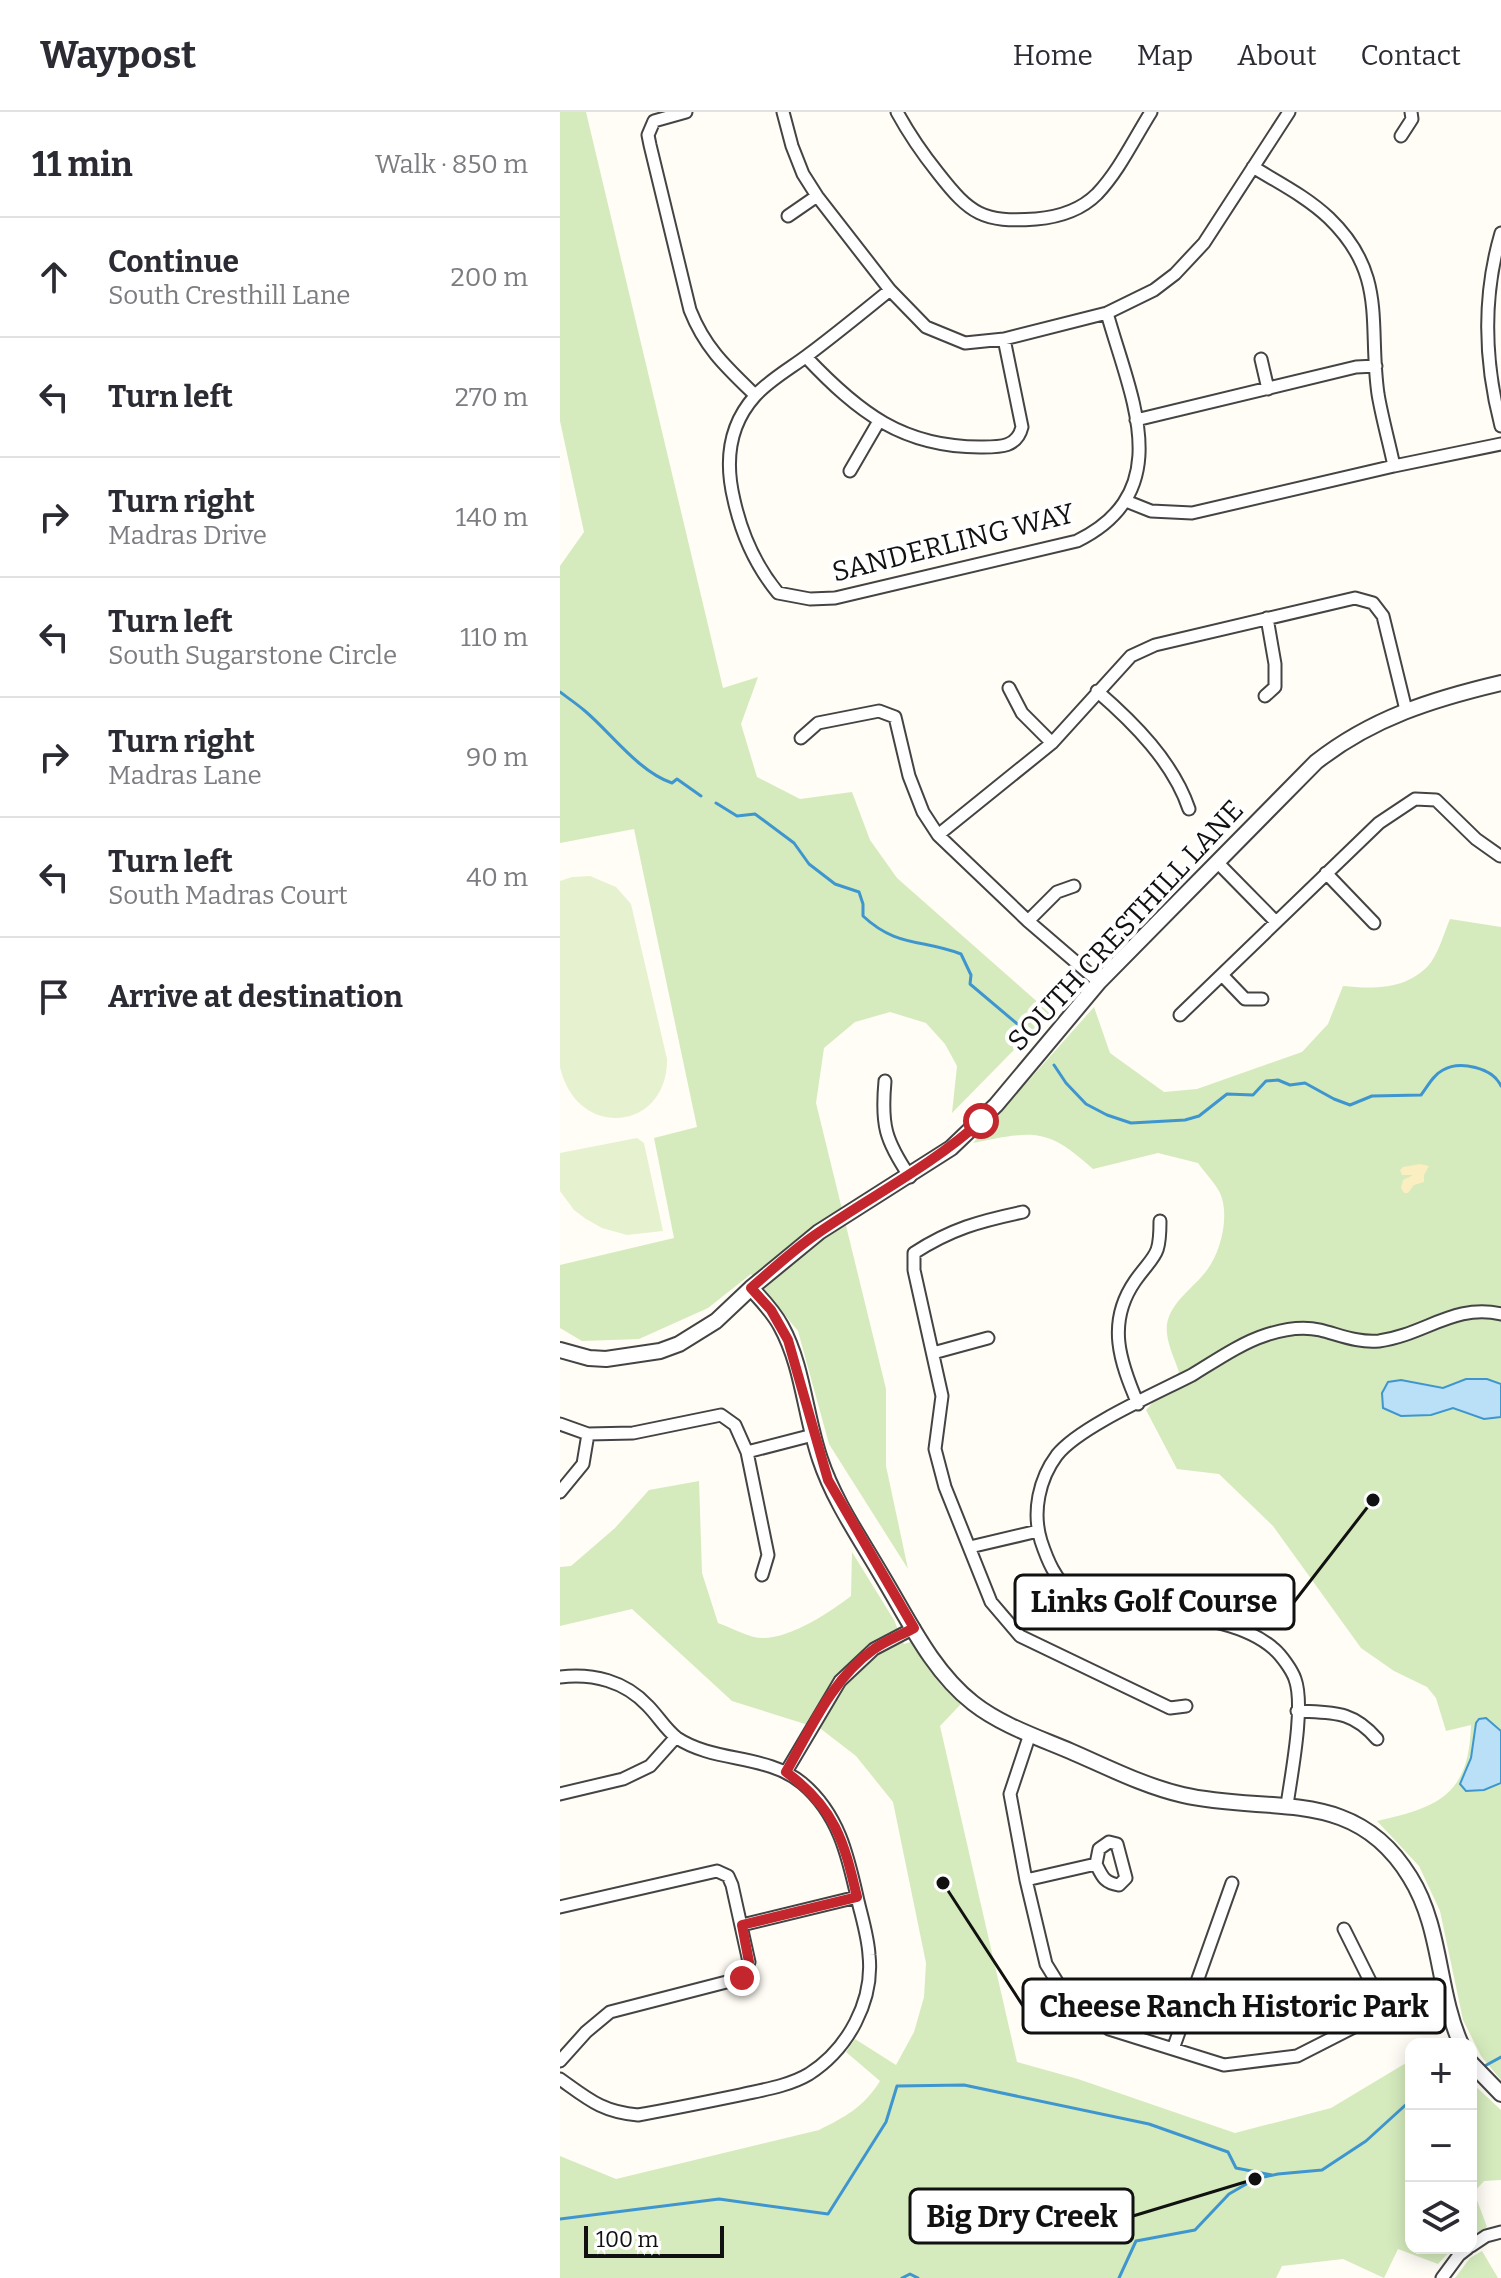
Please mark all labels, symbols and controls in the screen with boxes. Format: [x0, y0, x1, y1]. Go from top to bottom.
text: Waypost [40, 32, 196, 78]
text: Home [1013, 39, 1093, 72]
text: Map [1137, 39, 1193, 72]
text: About [1237, 39, 1317, 72]
text: Contact [1361, 39, 1461, 72]
text: 11 min [32, 144, 133, 185]
text: Walk · 850 m [375, 149, 528, 180]
text: Continue [108, 244, 239, 280]
icon: ahead [32, 255, 76, 299]
text: 200 m [451, 262, 528, 293]
text: South Cresthill Lane [108, 280, 351, 311]
icon: left [32, 375, 76, 419]
text: Turn left [108, 379, 233, 415]
text: 270 m [455, 382, 528, 413]
text: Turn right [108, 484, 255, 520]
icon: right [32, 495, 76, 539]
street label: SANDERLING WAY [829, 496, 1078, 589]
text: 140 m [456, 502, 528, 533]
text: Madras Drive [108, 520, 267, 551]
text: Turn left [108, 604, 233, 640]
icon: left [32, 615, 76, 659]
text: 110 m [460, 622, 528, 653]
text: South Sugarstone Circle [108, 640, 397, 671]
text: Turn right [108, 724, 255, 760]
icon: right [32, 735, 76, 779]
text: 90 m [466, 742, 528, 773]
text: Madras Lane [108, 760, 262, 791]
street label: SOUTH CRESTHILL LANE [1001, 793, 1250, 1057]
text: Turn left [108, 844, 233, 880]
icon: left [32, 855, 76, 899]
text: 40 m [466, 862, 528, 893]
text: South Madras Court [108, 880, 348, 911]
icon: arrive [32, 975, 76, 1019]
text: Arrive at destination [108, 979, 403, 1015]
route start [963, 1103, 999, 1139]
callout: Links Golf Course [1015, 1575, 1294, 1629]
text: Links Golf Course [1030, 1584, 1278, 1620]
route end [724, 1960, 760, 1996]
callout: Cheese Ranch Historic Park [1023, 1979, 1445, 2033]
text: Cheese Ranch Historic Park [1039, 1989, 1429, 2025]
map controls [1405, 2038, 1477, 2254]
button: + [1405, 2038, 1477, 2110]
button: − [1405, 2110, 1477, 2182]
button: layers [1405, 2182, 1477, 2254]
callout: Big Dry Creek [910, 2189, 1133, 2243]
text: Big Dry Creek [926, 2199, 1118, 2235]
scale bar [584, 2222, 724, 2258]
text: 100 m [596, 2226, 659, 2253]

